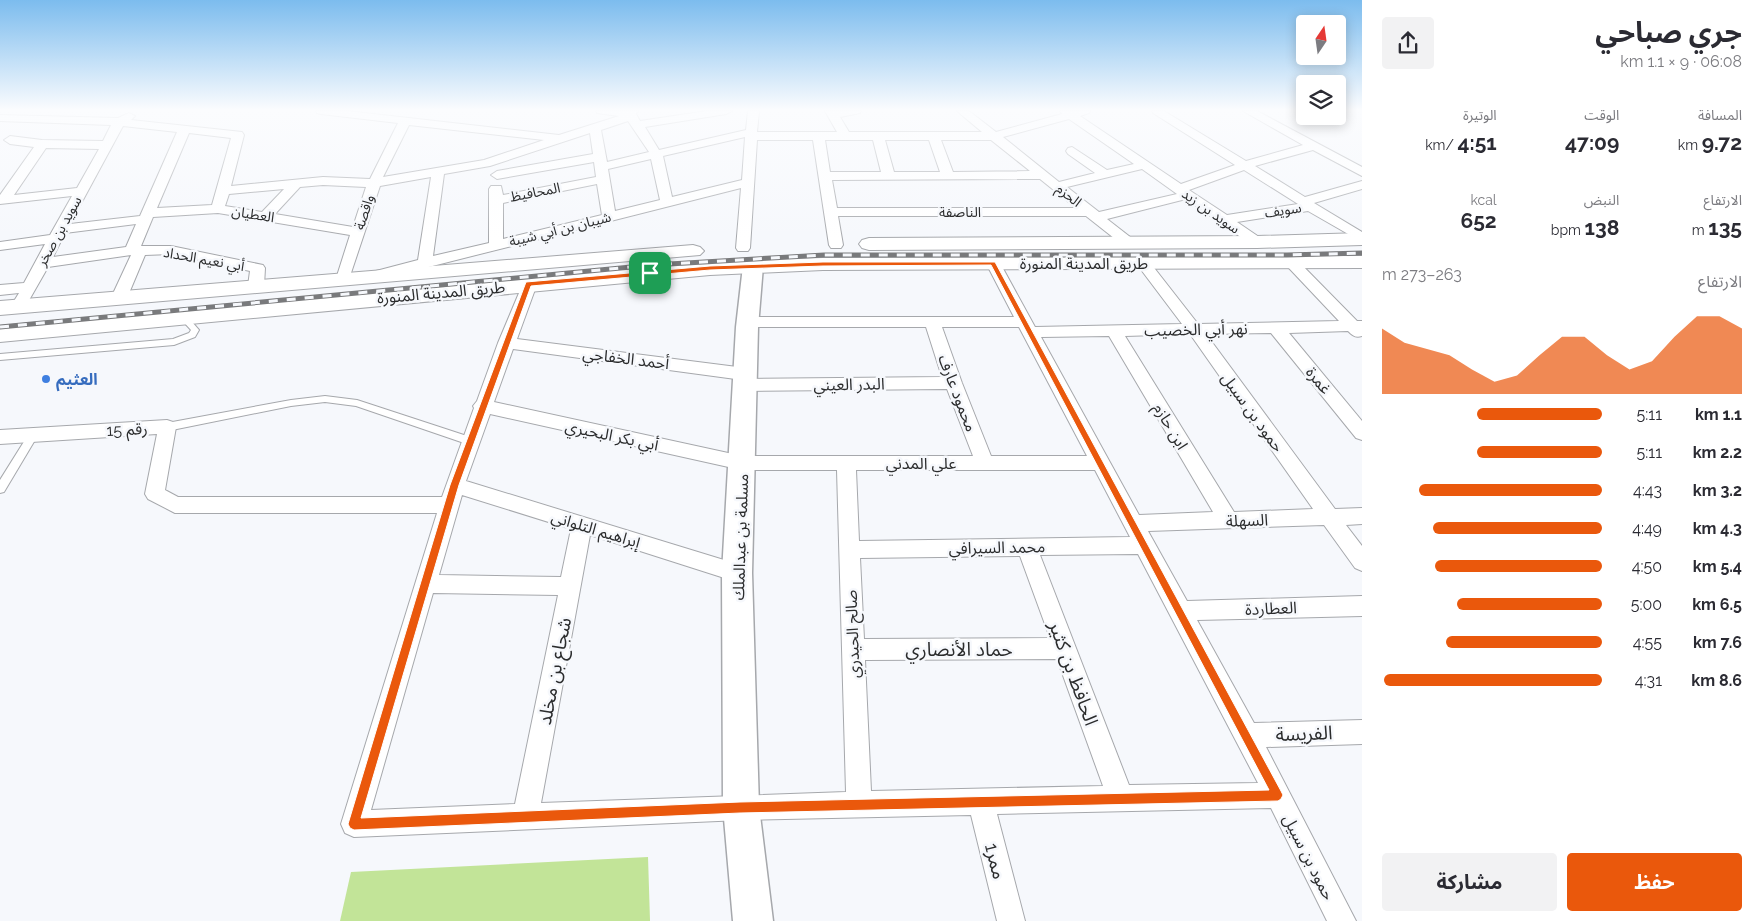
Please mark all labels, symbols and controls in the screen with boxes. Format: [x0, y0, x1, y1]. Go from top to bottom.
north arrow [1296, 15, 1346, 65]
map controls [1296, 15, 1346, 125]
text: جري صباحي [1595, 16, 1742, 49]
button: share [1382, 17, 1434, 69]
text: 06:08 · 9 × 1.1 km [1620, 52, 1742, 71]
button: layers [1296, 75, 1346, 125]
text: الوتيرة [1463, 107, 1497, 123]
text: الوقت [1584, 107, 1619, 123]
text: المسافة [1698, 107, 1742, 123]
text: 4:51 [1457, 130, 1497, 155]
text: 47:09 [1565, 130, 1619, 155]
text: 9.72 [1702, 130, 1742, 155]
text: /km [1425, 137, 1457, 153]
text: km [1678, 137, 1702, 153]
street label: المحافيظ [508, 179, 562, 205]
street label: الحزم [1051, 180, 1085, 212]
street label: سويد بن زيد [1179, 185, 1243, 238]
street label: واقصة [351, 192, 378, 232]
text: kcal [1471, 192, 1497, 208]
text: النبض [1584, 192, 1619, 208]
text: الارتفاع [1704, 192, 1742, 208]
street label: سويد بن صخر [33, 193, 86, 270]
street label: سويف [1263, 199, 1303, 222]
street label: العطيان [230, 203, 276, 226]
street label: الناصفة [939, 204, 981, 220]
street label: شيبان بن أبي شيبة [507, 208, 613, 253]
text: 652 [1460, 208, 1497, 233]
text: 138 [1585, 215, 1619, 240]
text: 135 [1708, 215, 1742, 240]
text: bpm [1551, 222, 1585, 238]
text: m [1692, 222, 1708, 238]
street label: أبي نعيم الحداد [162, 243, 246, 277]
pin [629, 252, 671, 294]
street label: طريق المدينة المنورة [1020, 254, 1148, 274]
icon: arrive [636, 259, 664, 287]
text: 263–273 m [1382, 265, 1462, 284]
text: الارتفاع [1698, 272, 1742, 291]
street label: طريق المدينة المنورة [376, 277, 506, 309]
street label: نهر أبي الخصيب [1144, 319, 1248, 343]
street label: أحمد الخفاجي [581, 344, 670, 376]
street label: محمود عارف [934, 352, 981, 434]
street label: غمرة [1302, 363, 1335, 398]
street label: حمود بن سبيل [1217, 369, 1288, 456]
place label: العثيم [56, 370, 98, 392]
marker: العثيم [40, 373, 52, 385]
street label: البدر العيني [813, 374, 885, 397]
street label: ابن حازم [1147, 400, 1192, 455]
text: 5:11 [1637, 405, 1662, 424]
text: 1.1 km [1695, 405, 1742, 424]
street label: أبي بكر البحيري [563, 416, 660, 457]
street label: رقم 15 [106, 419, 148, 443]
text: 5:11 [1637, 443, 1662, 462]
text: 2.2 km [1693, 443, 1742, 462]
street label: علي المدني [886, 454, 956, 476]
street label: مسلمة بن عبدالملك [729, 473, 752, 601]
text: 4:43 [1633, 481, 1662, 500]
text: 3.2 km [1693, 481, 1742, 500]
street label: إبراهيم التلواني [548, 507, 643, 555]
street label: السهلة [1226, 510, 1268, 531]
text: 4:49 [1632, 519, 1662, 538]
text: 4.3 km [1693, 519, 1742, 538]
street label: محمد السيرافي [949, 537, 1046, 561]
text: 4:50 [1632, 557, 1662, 576]
text: 5.4 km [1693, 557, 1742, 576]
street label: صالح الحيدري [841, 589, 867, 678]
text: 5:00 [1631, 595, 1662, 614]
text: 6.5 km [1692, 595, 1742, 614]
street label: العطاردة [1245, 598, 1297, 619]
street label: شجاع بن مخلد [533, 616, 578, 727]
street label: الحافظ بن كثير [1044, 617, 1103, 729]
text: 4:55 [1633, 633, 1662, 652]
text: 7.6 km [1693, 633, 1742, 652]
street label: حماد الأنصاري [905, 638, 1013, 664]
text: 4:31 [1635, 671, 1662, 690]
text: 8.6 km [1691, 671, 1742, 690]
street label: الفريسة [1275, 721, 1333, 746]
street label: حمود بن سبيل [1279, 811, 1338, 903]
street label: ممر1 [980, 841, 1011, 882]
button: مشاركة [1382, 853, 1557, 911]
button: حفظ [1567, 853, 1742, 911]

